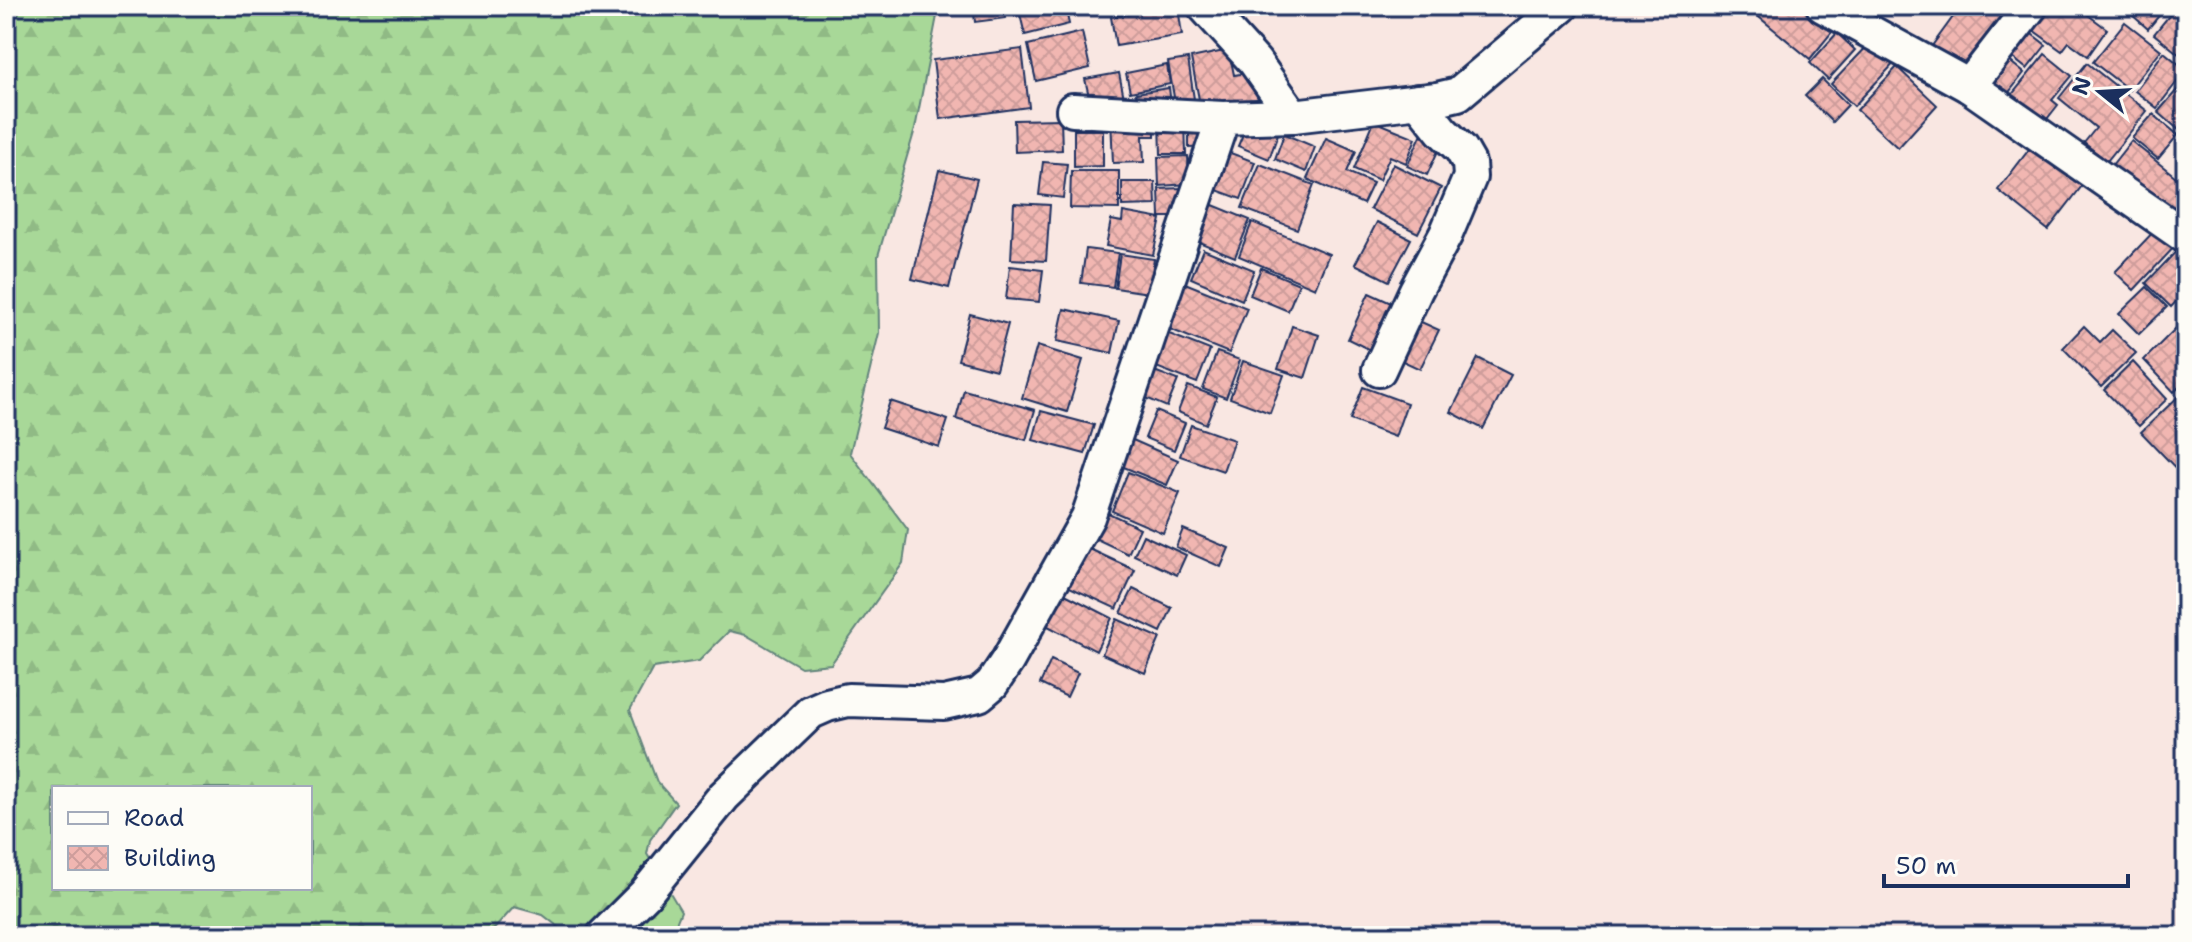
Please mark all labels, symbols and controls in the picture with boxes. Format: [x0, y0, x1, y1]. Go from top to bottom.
north arrow [2060, 52, 2140, 132]
text: N [2065, 73, 2098, 99]
legend [52, 786, 312, 890]
text: Road [124, 802, 184, 834]
scale bar [1884, 838, 2128, 888]
text: Building [124, 842, 216, 874]
text: 50 m [1896, 850, 1956, 882]

